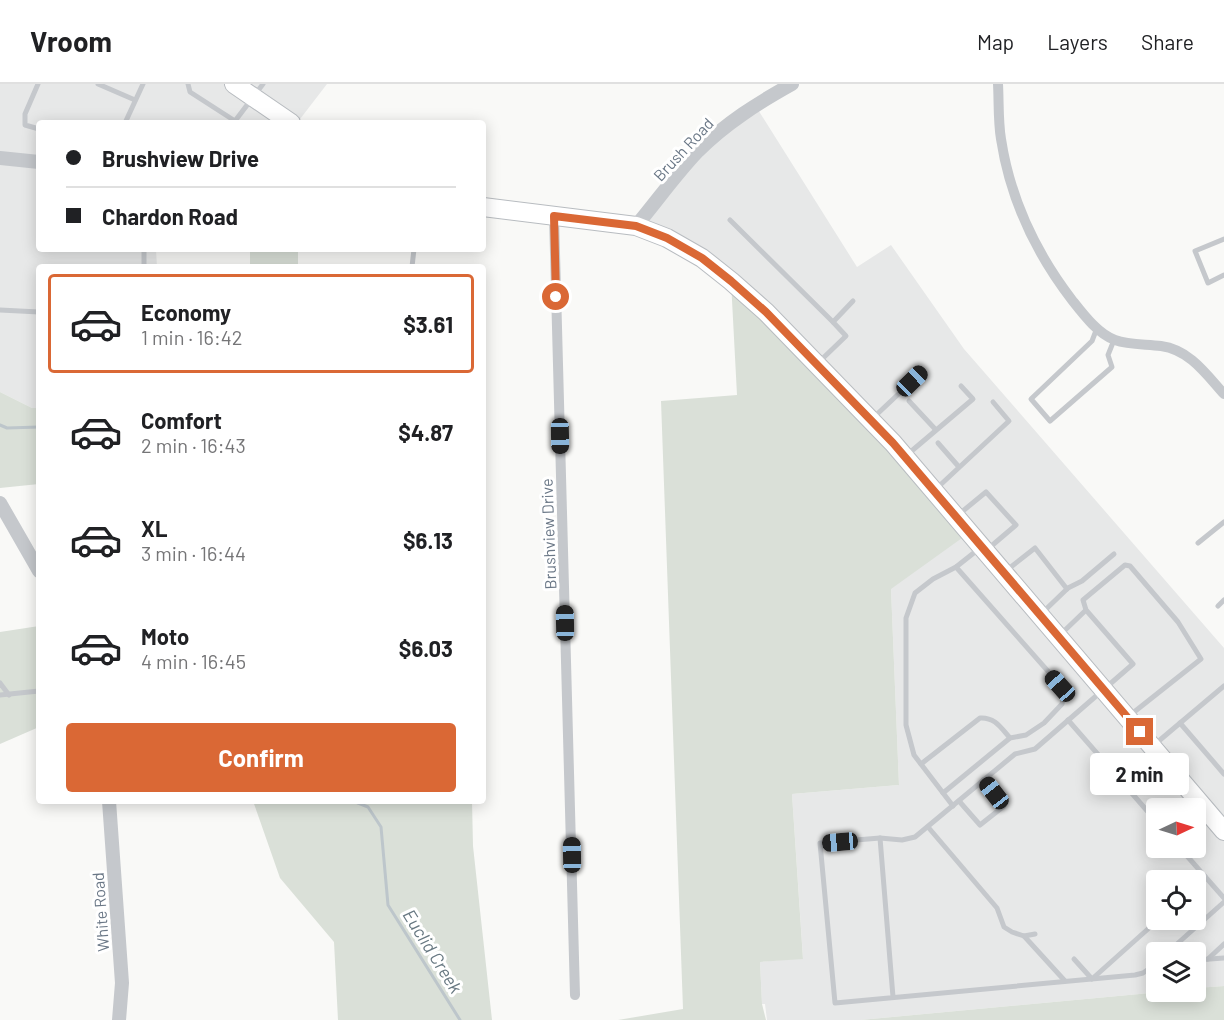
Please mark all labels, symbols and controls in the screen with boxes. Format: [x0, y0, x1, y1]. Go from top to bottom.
text: Vroom [30, 24, 112, 58]
text: Map [977, 29, 1014, 54]
text: Layers [1047, 29, 1108, 54]
text: Share [1141, 29, 1194, 54]
street label: Brush Road [649, 114, 717, 184]
text: Brushview Drive [102, 145, 259, 171]
text: Chardon Road [102, 203, 238, 229]
route start [542, 283, 569, 310]
icon: car [69, 297, 123, 351]
text: Economy [141, 299, 231, 325]
text: $3.61 [403, 311, 453, 337]
text: 1 min · 16:42 [141, 325, 242, 349]
car [893, 362, 931, 400]
icon: car [69, 405, 123, 459]
text: Comfort [141, 407, 222, 433]
car [551, 418, 569, 454]
text: $4.87 [398, 419, 453, 445]
text: 2 min · 16:43 [141, 433, 246, 457]
street label: Brushview Drive [537, 478, 559, 590]
icon: car [69, 513, 123, 567]
text: XL [141, 515, 167, 541]
text: $6.13 [403, 527, 453, 553]
text: 3 min · 16:44 [141, 541, 246, 565]
car [556, 605, 574, 641]
icon: car [69, 621, 123, 675]
text: Moto [141, 623, 189, 649]
text: $6.03 [399, 635, 453, 661]
text: 4 min · 16:45 [141, 649, 246, 673]
car [1041, 667, 1079, 705]
route end [1126, 718, 1153, 745]
button: Confirm [66, 723, 456, 792]
callout: 2 min [1090, 753, 1190, 795]
text: 2 min [1116, 762, 1163, 786]
car [976, 773, 1012, 813]
north arrow [1146, 798, 1206, 858]
map controls [1146, 798, 1206, 1002]
car [821, 831, 859, 853]
car [563, 837, 581, 873]
button: locate [1146, 870, 1206, 930]
street label: White Road [88, 872, 112, 952]
water label: Euclid Creek [399, 905, 468, 997]
button: layers [1146, 942, 1206, 1002]

